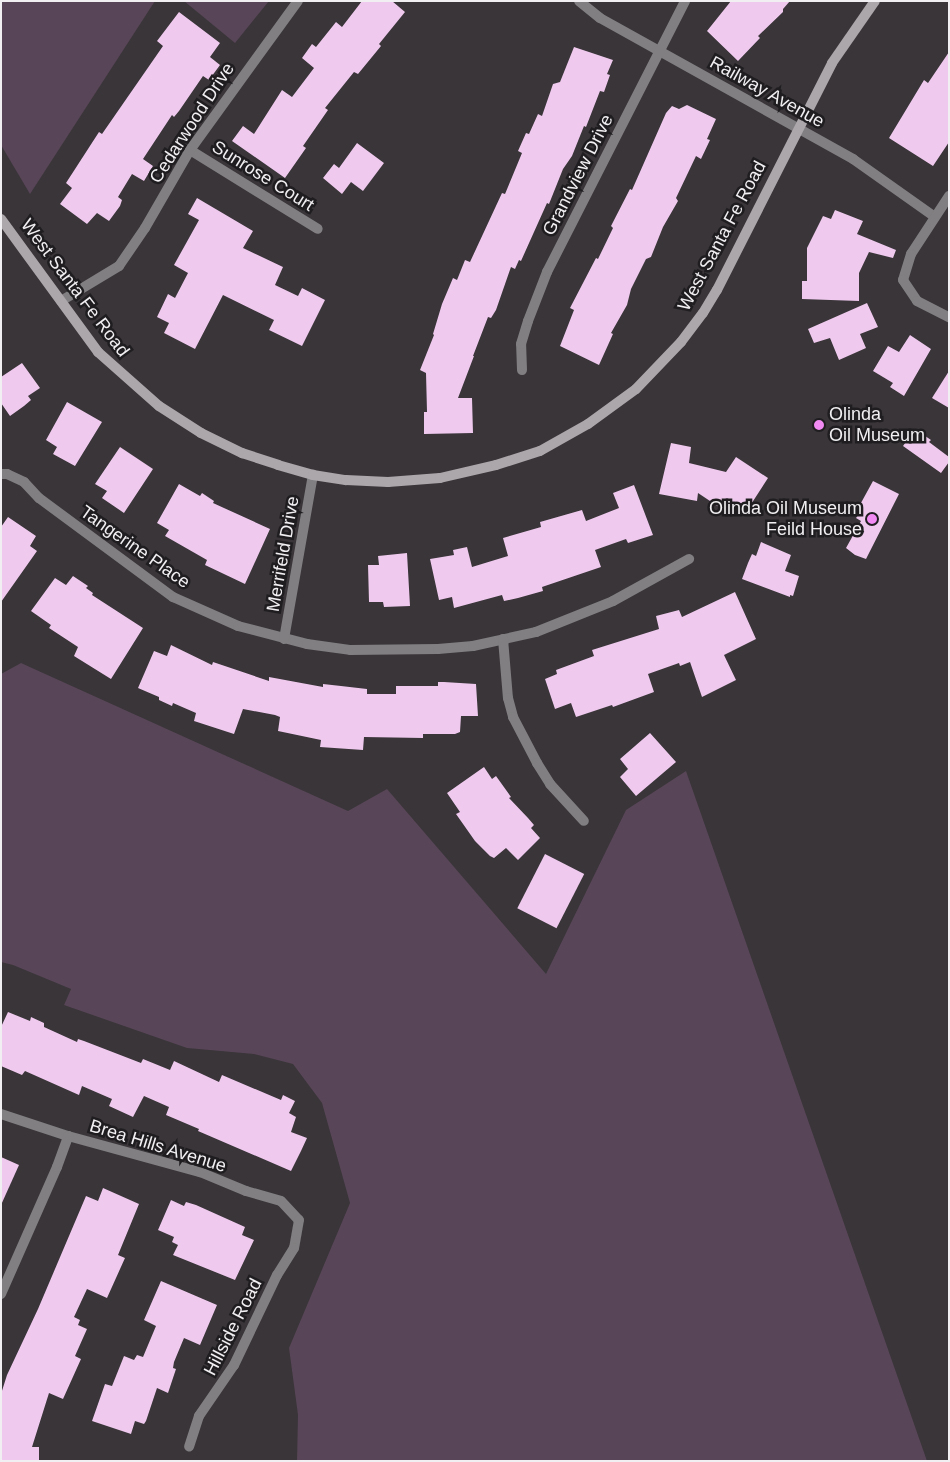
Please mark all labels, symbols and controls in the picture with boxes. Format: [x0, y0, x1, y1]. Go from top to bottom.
street label: Railway Avenue [705, 51, 829, 133]
street label: Cedarwood Drive [145, 59, 239, 187]
street label: Grandview Drive [538, 111, 618, 239]
street label: Sunrose Court [208, 136, 318, 216]
street label: West Santa Fe Road [673, 157, 771, 315]
street label: West Santa Fe Road [16, 215, 134, 361]
place label: Olinda Oil Museum [829, 404, 925, 446]
marker: Olinda Oil Museum [813, 419, 825, 431]
street label: Merrifeld Drive [262, 495, 304, 613]
place label: Olinda Oil Museum Feild House [709, 498, 862, 540]
street label: Tangerine Place [76, 501, 194, 593]
marker: Olinda Oil Museum Feild House [866, 513, 878, 525]
street label: Brea Hills Avenue [87, 1115, 229, 1177]
street label: Hillside Road [199, 1275, 267, 1379]

